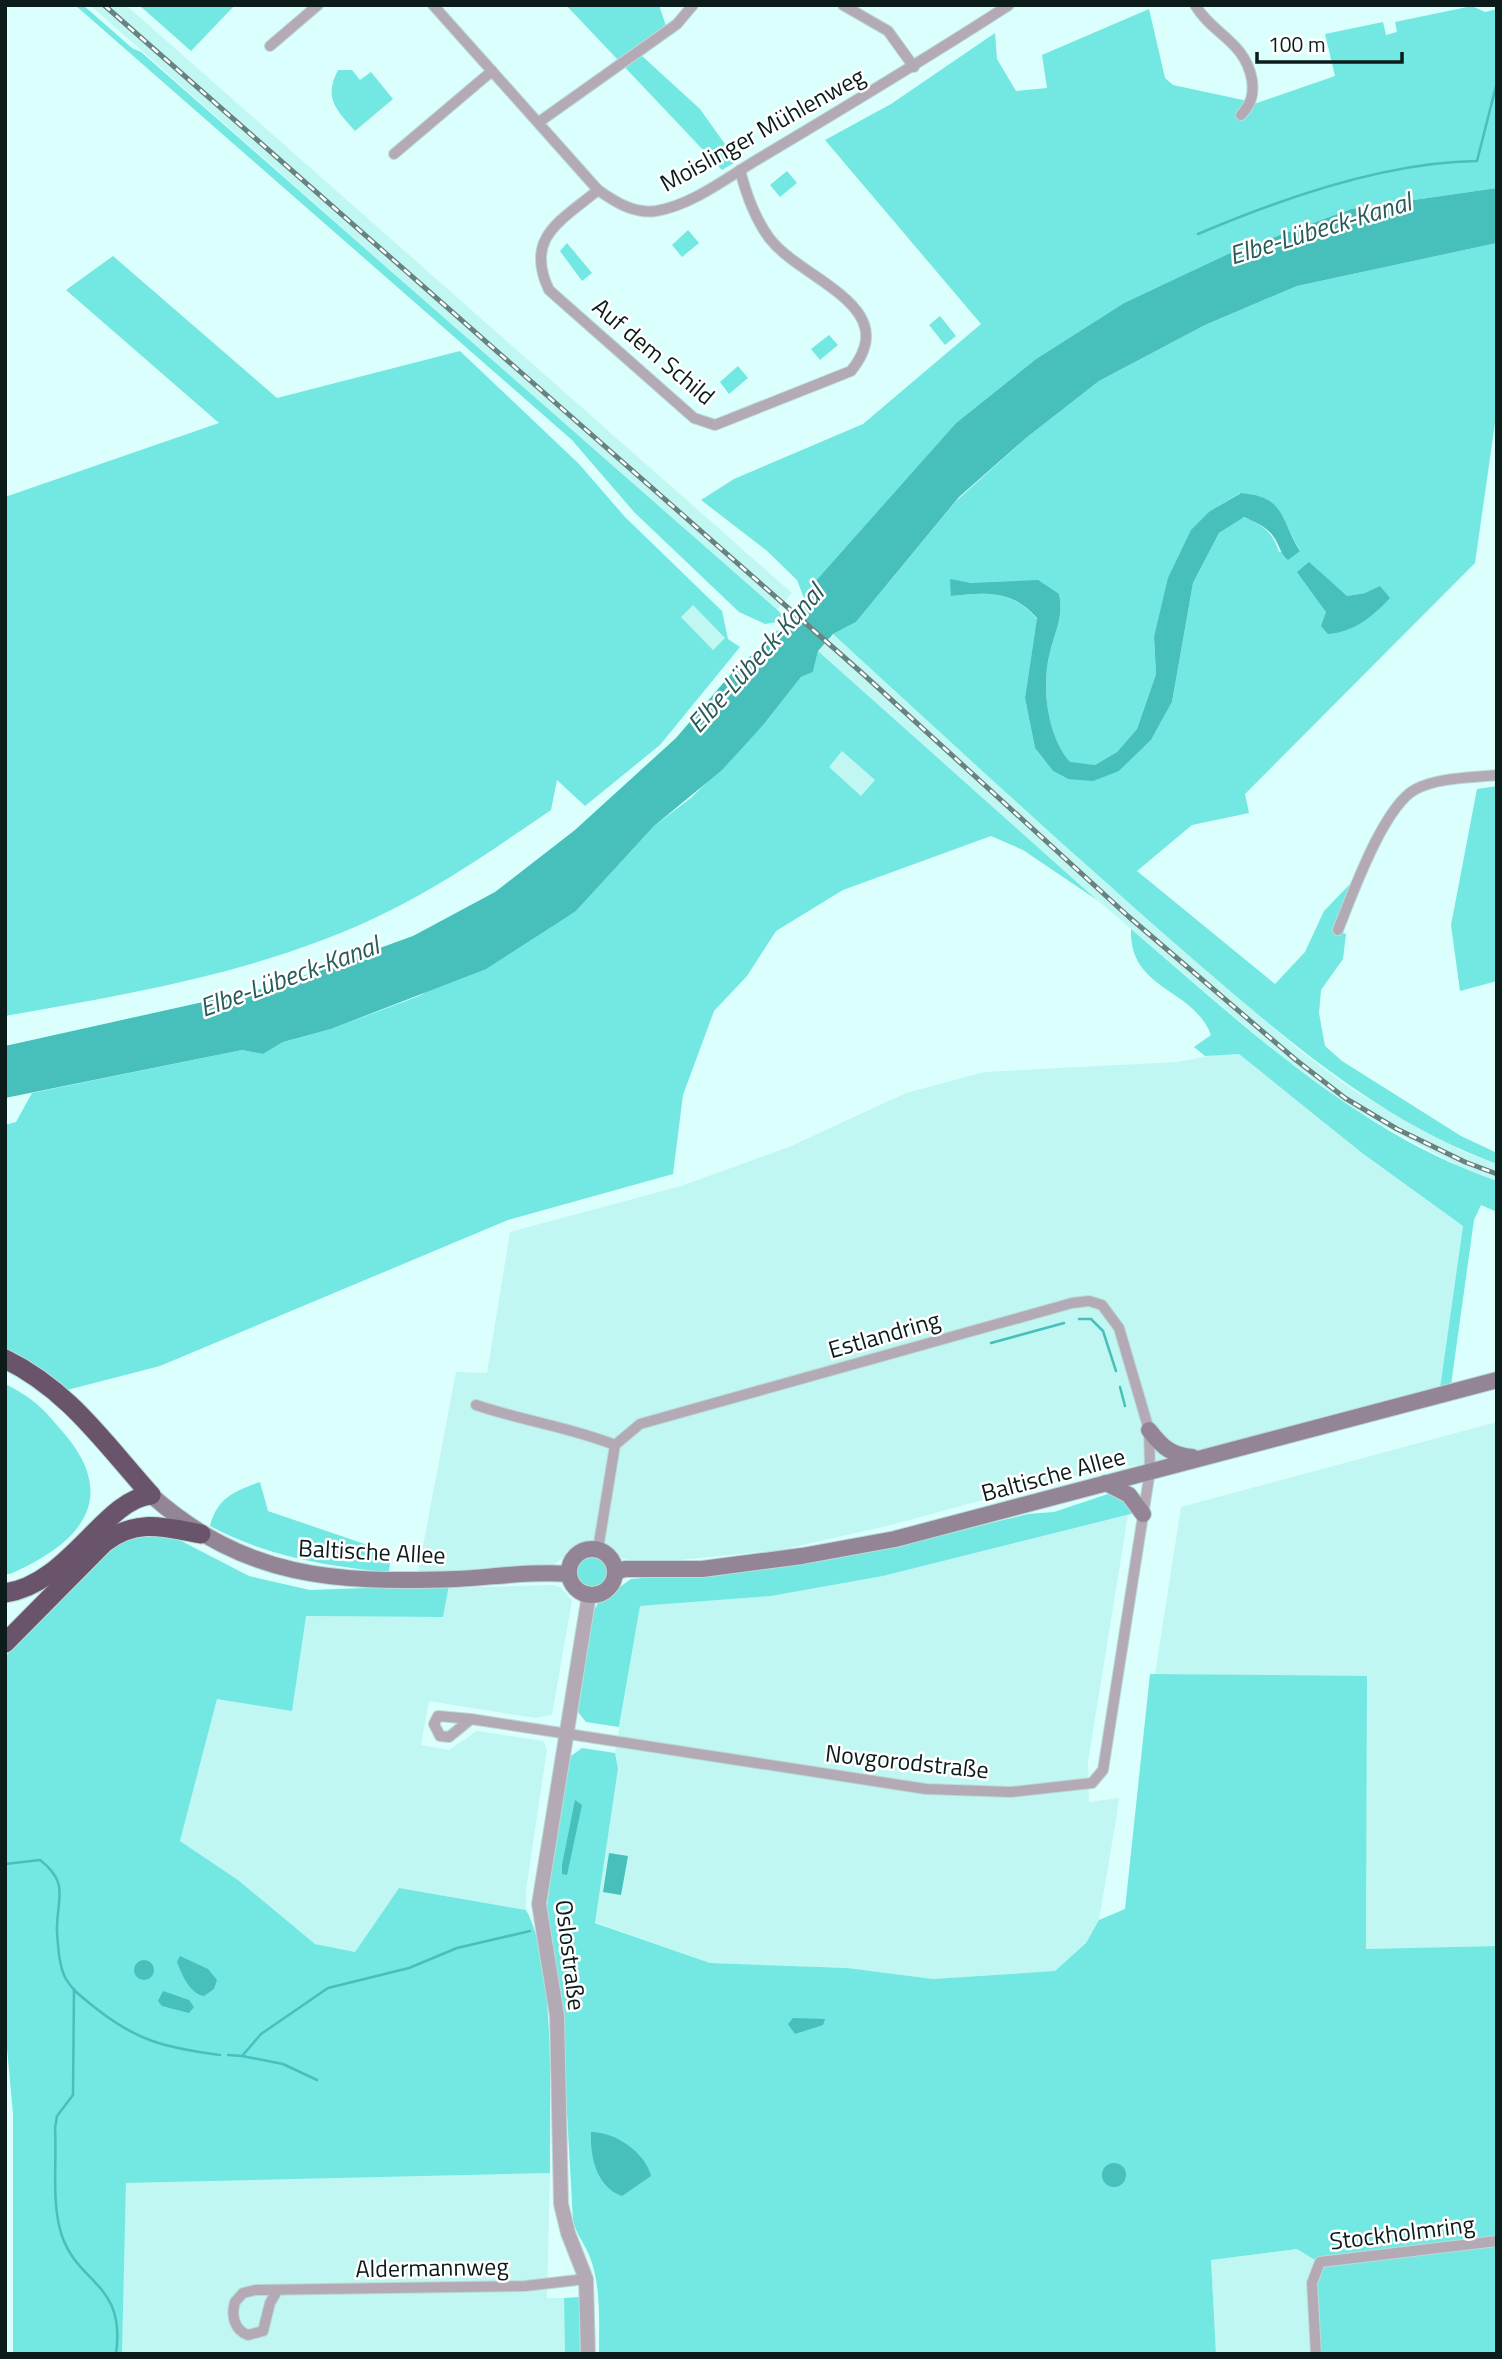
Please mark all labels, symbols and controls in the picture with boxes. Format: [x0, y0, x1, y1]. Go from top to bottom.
scale bar [1257, 21, 1402, 65]
text: 100 m [1268, 28, 1325, 60]
street label: Moislinger Mühlenweg [653, 58, 871, 200]
water label: Elbe-Lübeck-Kanal [1224, 181, 1419, 274]
street label: Auf dem Schild [585, 289, 723, 413]
water label: Elbe-Lübeck-Kanal [677, 572, 835, 741]
water label: Elbe-Lübeck-Kanal [194, 924, 387, 1027]
street label: Estlandring [824, 1301, 944, 1367]
street label: Baltische Allee [977, 1438, 1129, 1510]
street label: Baltische Allee [297, 1529, 447, 1573]
street label: Novgorodstraße [823, 1735, 991, 1787]
street label: Oslostraße [546, 1898, 596, 2012]
street label: Stockholmring [1327, 2205, 1477, 2259]
street label: Aldermannweg [355, 2248, 509, 2286]

